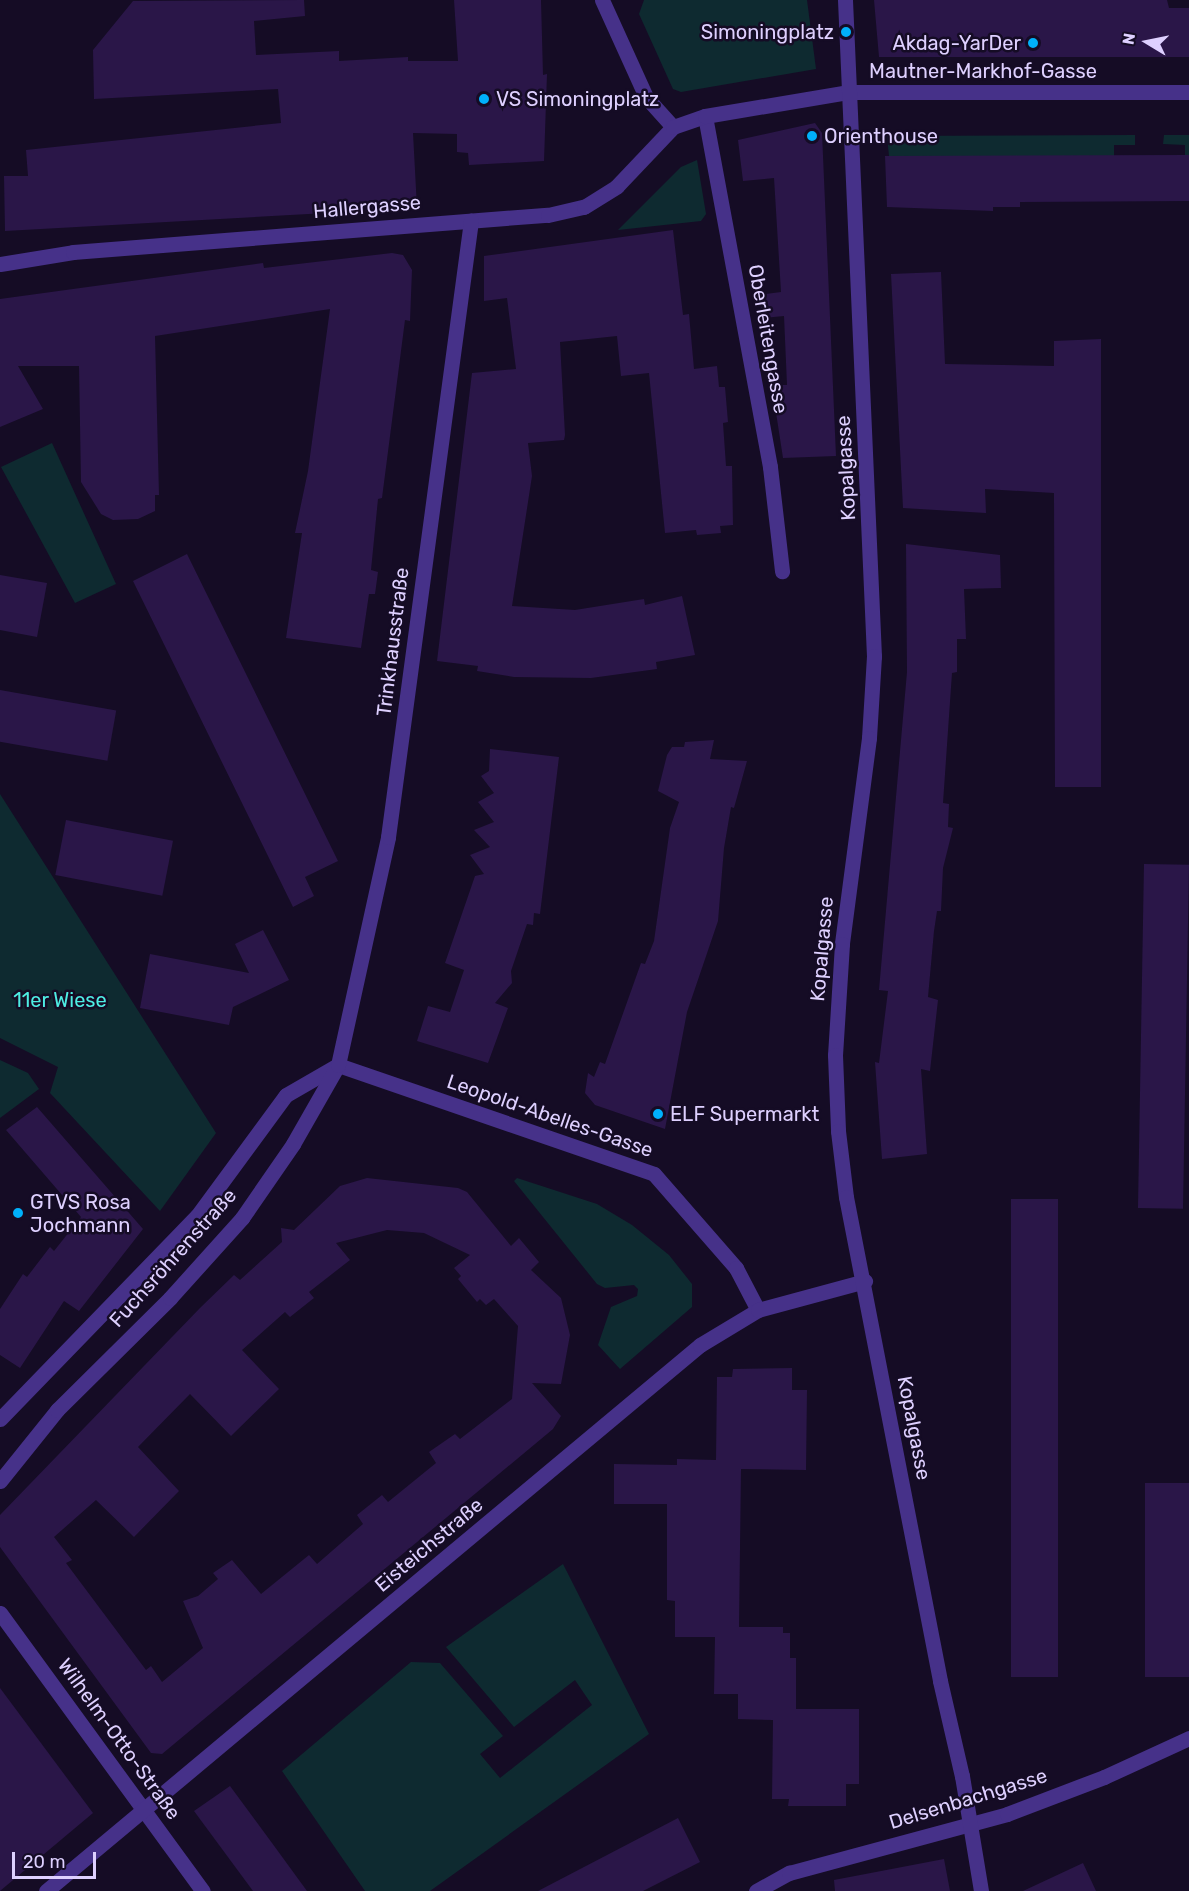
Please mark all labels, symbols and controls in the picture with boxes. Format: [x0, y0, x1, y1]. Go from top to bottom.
north arrow [1117, 12, 1177, 72]
place label: Simoningplatz [701, 20, 834, 44]
marker: Simoningplatz [839, 25, 853, 39]
place label: Akdag-YarDer [892, 31, 1021, 55]
text: N [1118, 31, 1139, 46]
marker: Akdag-YarDer [1026, 36, 1040, 50]
street label: Mautner-Markhof-Gasse [869, 59, 1097, 83]
place label: VS Simoningplatz [496, 87, 659, 111]
marker: VS Simoningplatz [477, 92, 491, 106]
place label: Orienthouse [824, 124, 938, 148]
marker: Orienthouse [805, 129, 819, 143]
street label: Hallergasse [312, 190, 422, 224]
street label: Oberleitengasse [743, 263, 793, 415]
street label: Kopalgasse [831, 415, 861, 521]
street label: Trinkhausstraße [372, 566, 414, 718]
street label: Kopalgasse [805, 896, 839, 1002]
park label: 11er Wiese [13, 988, 107, 1012]
street label: Leopold-Abelles-Gasse [444, 1069, 656, 1163]
place label: ELF Supermarkt [670, 1102, 820, 1126]
marker: ELF Supermarkt [651, 1107, 665, 1121]
street label: Fuchsröhrenstraße [104, 1184, 242, 1332]
place label: GTVS Rosa Jochmann [30, 1190, 131, 1237]
marker: GTVS Rosa Jochmann [11, 1206, 25, 1220]
street label: Kopalgasse [892, 1374, 936, 1482]
street label: Eisteichstraße [370, 1493, 488, 1597]
street label: Wilhelm-Otto-Straße [53, 1654, 185, 1824]
street label: Delsenbachgasse [886, 1764, 1050, 1834]
scale bar [15, 1840, 99, 1878]
text: 20 m [23, 1851, 65, 1873]

